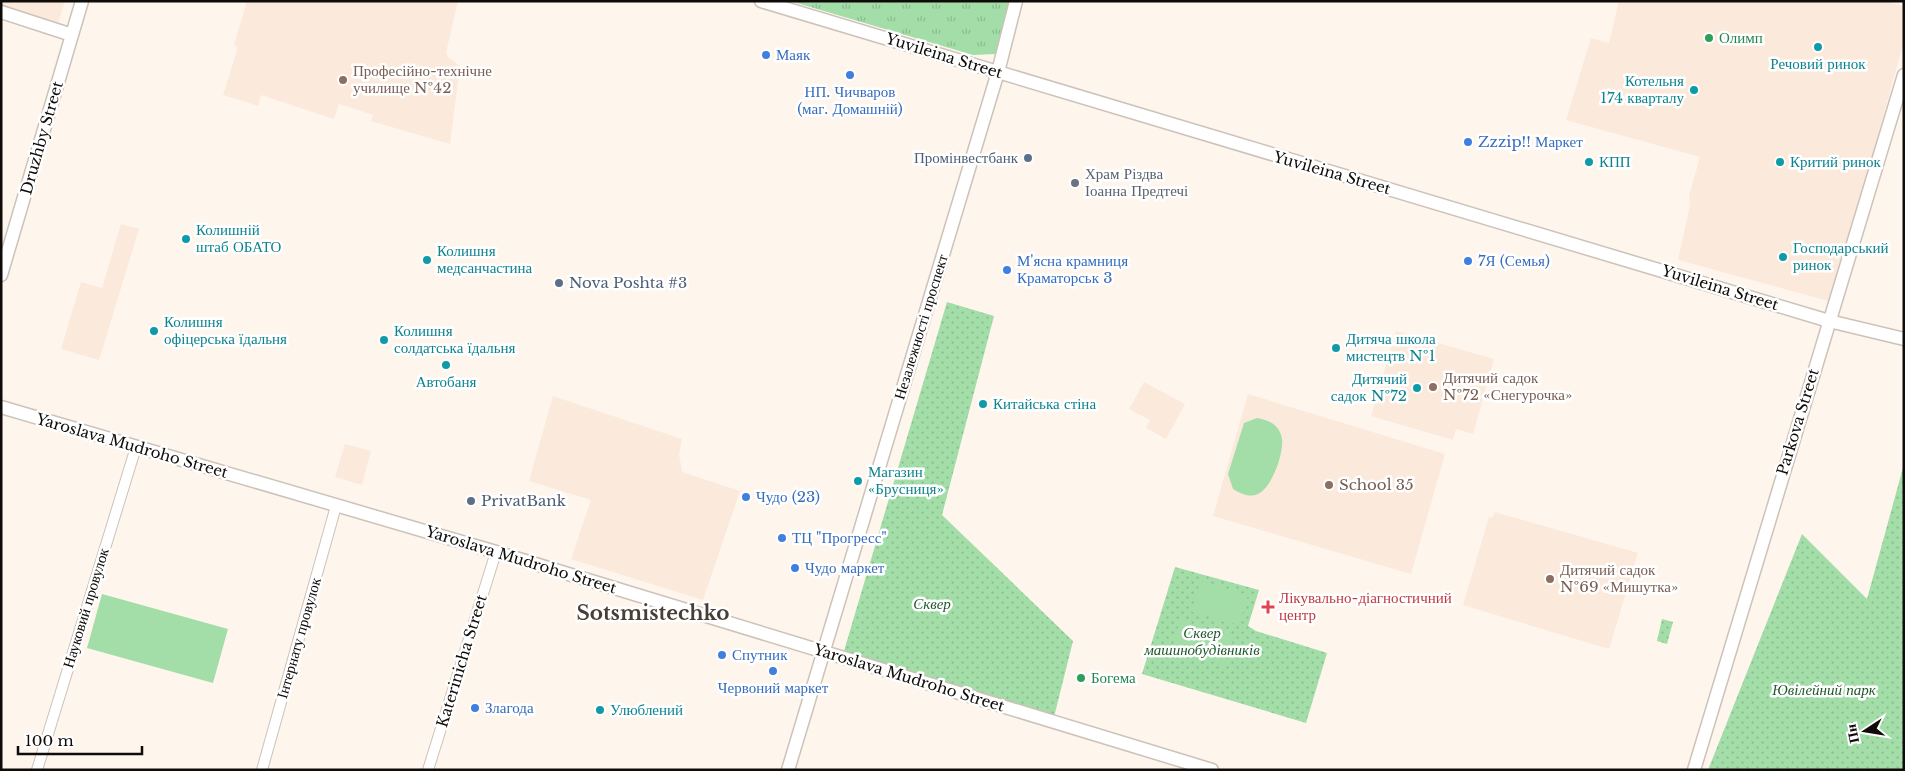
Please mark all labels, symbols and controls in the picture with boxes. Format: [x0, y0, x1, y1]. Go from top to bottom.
street label: Yuvileina Street [883, 28, 1005, 82]
place label: Олимп [1719, 28, 1763, 47]
marker: Олимп [1703, 32, 1715, 44]
marker: Речовий ринок [1812, 41, 1824, 53]
place label: Маяк [776, 45, 811, 64]
marker: Маяк [760, 49, 772, 61]
place label: Речовий ринок [1770, 54, 1866, 73]
place label: Професійно-технічне училище №42 [353, 61, 492, 97]
marker: НП. Чичваров (маг. Домашній) [844, 69, 856, 81]
place label: Котельня 174 кварталу [1600, 71, 1684, 107]
marker: Професійно-технічне училище №42 [337, 74, 349, 86]
street label: Druzhby Street [16, 79, 67, 197]
place label: НП. Чичваров (маг. Домашній) [797, 82, 903, 118]
marker: Котельня 174 кварталу [1688, 84, 1700, 96]
place label: Zzzip!! Маркет [1478, 132, 1583, 151]
marker: Zzzip!! Маркет [1462, 136, 1474, 148]
street label: Yuvileina Street [1270, 146, 1393, 198]
place label: Промінвестбанк [914, 148, 1019, 167]
marker: Промінвестбанк [1022, 152, 1034, 164]
place label: КПП [1599, 152, 1631, 171]
place label: Критий ринок [1790, 152, 1882, 171]
marker: КПП [1583, 156, 1595, 168]
marker: Критий ринок [1774, 156, 1786, 168]
place label: Храм Різдва Іоанна Предтечі [1085, 164, 1188, 200]
marker: Храм Різдва Іоанна Предтечі [1069, 177, 1081, 189]
place label: Колишній штаб ОБАТО [196, 220, 282, 256]
marker: Колишній штаб ОБАТО [180, 233, 192, 245]
place label: Господарський ринок [1793, 238, 1889, 274]
place label: Колишня медсанчастина [437, 241, 533, 277]
place label: М'ясна крамниця Краматорськ 3 [1017, 251, 1128, 287]
place label: 7Я (Семья) [1478, 251, 1550, 270]
marker: Господарський ринок [1777, 251, 1789, 263]
street label: Незалежності проспект [889, 252, 952, 402]
marker: Колишня медсанчастина [421, 254, 433, 266]
marker: 7Я (Семья) [1462, 255, 1474, 267]
street label: Yuvileina Street [1659, 260, 1781, 314]
marker: М'ясна крамниця Краматорськ 3 [1001, 264, 1013, 276]
place label: Nova Poshta #3 [569, 273, 687, 292]
marker: Nova Poshta #3 [553, 277, 565, 289]
place label: Колишня офіцерська їдальня [164, 312, 287, 348]
place label: Колишня солдатська їдальня [394, 321, 516, 357]
marker: Колишня офіцерська їдальня [148, 325, 160, 337]
place label: Дитяча школа мистецтв №1 [1346, 329, 1436, 365]
marker: Колишня солдатська їдальня [378, 334, 390, 346]
marker: Дитяча школа мистецтв №1 [1330, 342, 1342, 354]
marker: Автобаня [440, 359, 452, 371]
street label: Parkova Street [1772, 366, 1823, 477]
place label: Дитячий садок №72 «Снегурочка» [1443, 368, 1572, 404]
place label: Дитячий садок №72 [1331, 369, 1407, 405]
place label: Автобаня [416, 372, 476, 391]
marker: Дитячий садок №72 «Снегурочка» [1427, 381, 1439, 393]
marker: Дитячий садок №72 [1411, 382, 1423, 394]
place label: Китайська стіна [993, 394, 1096, 413]
marker: Китайська стіна [977, 398, 989, 410]
street label: Yaroslava Mudroho Street [33, 409, 230, 482]
place label: Магазин «Брусниця» [868, 462, 944, 498]
marker: Магазин «Брусниця» [852, 475, 864, 487]
place label: School 35 [1339, 475, 1414, 494]
marker: School 35 [1323, 479, 1335, 491]
place label: Чудо (23) [756, 487, 820, 506]
place label: PrivatBank [481, 491, 567, 510]
marker: Чудо (23) [740, 491, 752, 503]
marker: PrivatBank [465, 495, 477, 507]
street label: Yaroslava Mudroho Street [423, 521, 619, 598]
place label: ТЦ "Прогресс" [792, 528, 887, 547]
marker: ТЦ "Прогресс" [776, 532, 788, 544]
street label: Науковий провулок [58, 545, 113, 670]
place label: Чудо маркет [805, 558, 885, 577]
place label: Дитячий садок №69 «Мишутка» [1560, 560, 1678, 596]
marker: Чудо маркет [789, 562, 801, 574]
marker: Дитячий садок №69 «Мишутка» [1544, 573, 1556, 585]
street label: Інтернату провулок [272, 575, 325, 701]
place label: Лікувально-діагностичний центр [1279, 588, 1452, 624]
street label: Katerinicha Street [432, 592, 491, 730]
park label: Сквер [913, 594, 951, 613]
marker: Лікувально-діагностичний центр [1261, 600, 1275, 614]
district label: Sotsmistechko [577, 601, 729, 625]
park label: Сквер машинобудівників [1143, 623, 1260, 659]
street label: Yaroslava Mudroho Street [811, 639, 1007, 716]
place label: Спутник [732, 645, 788, 664]
marker: Спутник [716, 649, 728, 661]
marker: Червоний маркет [767, 665, 779, 677]
place label: Богема [1091, 668, 1136, 687]
marker: Богема [1075, 672, 1087, 684]
place label: Червоний маркет [718, 678, 829, 697]
park label: Ювілейний парк [1771, 680, 1877, 699]
place label: Злагода [485, 698, 534, 717]
place label: Улюблений [610, 700, 683, 719]
marker: Злагода [469, 702, 481, 714]
marker: Улюблений [594, 704, 606, 716]
north arrow [1840, 706, 1890, 756]
text: Пн [1842, 723, 1863, 745]
scale bar [18, 724, 141, 756]
text: 100 m [25, 731, 74, 750]

